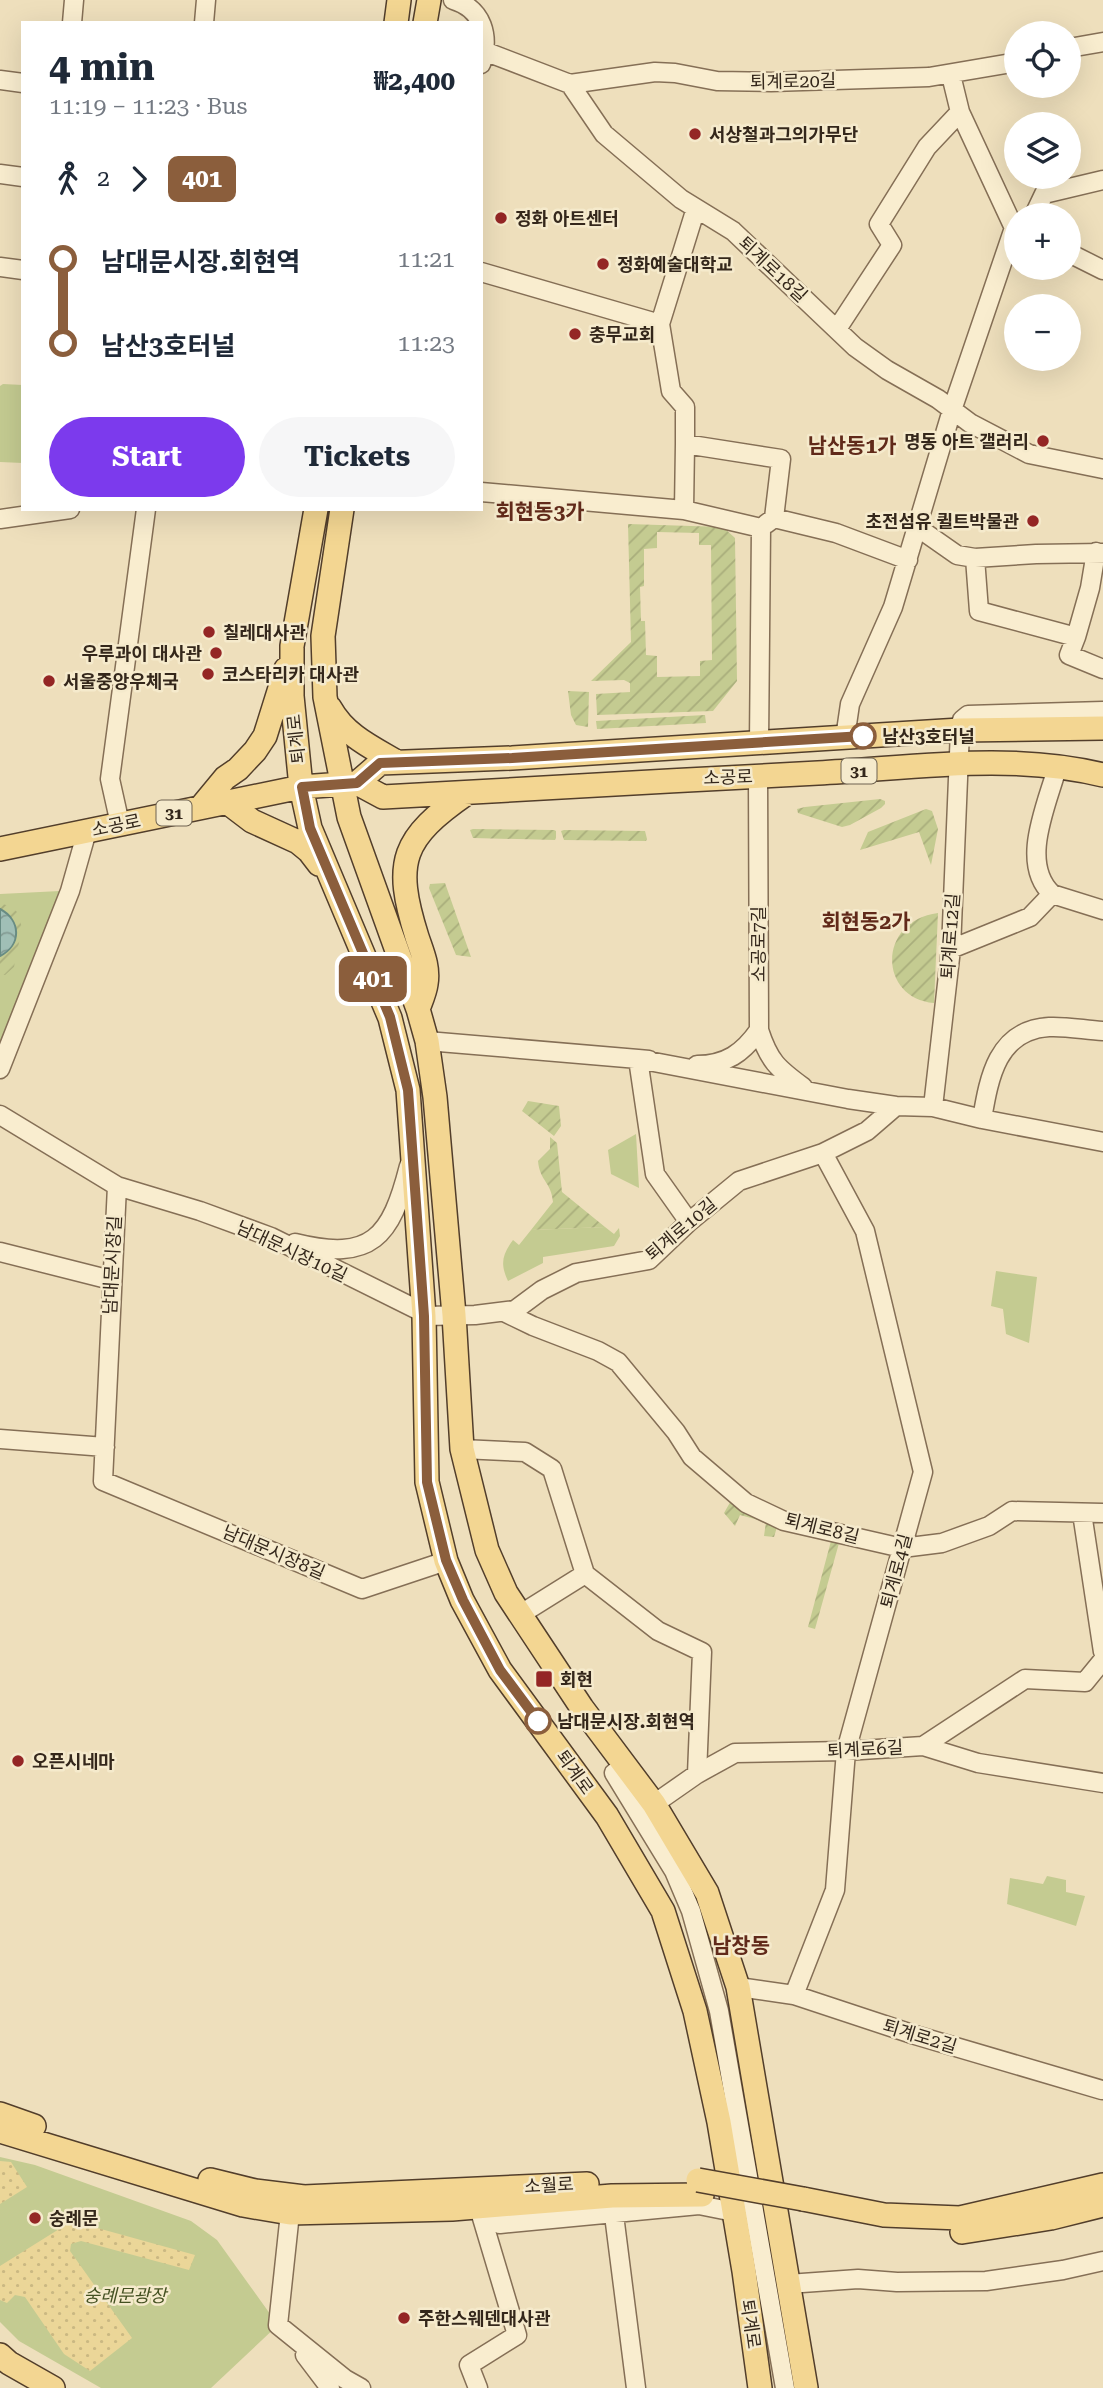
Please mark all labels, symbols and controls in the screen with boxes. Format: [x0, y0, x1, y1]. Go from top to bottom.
map controls [1004, 21, 1081, 371]
button: locate [1004, 21, 1081, 98]
text: 4 min [49, 45, 155, 89]
text: ₩2,400 [374, 66, 455, 96]
street label: 퇴계로20길 [750, 70, 836, 92]
text: 11:19 – 11:23 · Bus [49, 93, 247, 120]
button: layers [1004, 112, 1081, 189]
place label: 서상철과그의가무단 [709, 124, 858, 145]
marker: 서상철과그의가무단 [687, 126, 703, 142]
icon: walk [49, 160, 87, 198]
icon: forward [120, 160, 158, 198]
text: 2 [97, 165, 110, 192]
text: 401 [182, 165, 222, 193]
button: + [1004, 203, 1081, 280]
place label: 정화 아트센터 [515, 208, 619, 229]
marker: 정화 아트센터 [493, 210, 509, 226]
street label: 퇴계로18길 [734, 232, 812, 306]
text: 11:21 [398, 246, 455, 273]
text: 남대문시장.회현역 [101, 247, 301, 277]
place label: 정화예술대학교 [617, 254, 733, 275]
marker: 정화예술대학교 [595, 256, 611, 272]
button: − [1004, 294, 1081, 371]
place label: 충무교회 [589, 324, 655, 345]
marker: 충무교회 [567, 326, 583, 342]
text: 11:23 [398, 330, 455, 357]
text: 남산3호터널 [101, 331, 235, 361]
button: Start [49, 417, 245, 497]
button: Tickets [259, 417, 455, 497]
place label: 명동 아트 갤러리 [904, 431, 1029, 452]
marker: 명동 아트 갤러리 [1035, 433, 1051, 449]
district label: 남산동1가 [807, 434, 897, 458]
district label: 회현동3가 [495, 500, 585, 524]
place label: 초전섬유 퀼트박물관 [865, 511, 1019, 532]
marker: 초전섬유 퀼트박물관 [1025, 513, 1041, 529]
place label: 칠레대사관 [223, 622, 306, 643]
marker: 칠레대사관 [201, 624, 217, 640]
place label: 우루과이 대사관 [82, 643, 202, 664]
marker: 우루과이 대사관 [208, 645, 224, 661]
place label: 코스타리카 대사관 [222, 664, 359, 685]
marker: 코스타리카 대사관 [200, 666, 216, 682]
place label: 서울중앙우체국 [63, 671, 179, 692]
marker: 서울중앙우체국 [41, 673, 57, 689]
street label: 퇴계로 [283, 713, 309, 765]
marker: 남산3호터널 [850, 723, 876, 749]
place label: 남산3호터널 [882, 726, 975, 747]
road number: 31 [842, 758, 876, 784]
street label: 소공로 [703, 766, 753, 788]
road number: 31 [156, 800, 192, 826]
street label: 소공로 [90, 810, 142, 840]
street label: 퇴계로12길 [937, 892, 963, 980]
street label: 소공로7길 [748, 906, 769, 982]
district label: 회현동2가 [821, 910, 911, 934]
line badge: 401 [333, 956, 413, 1002]
text: 401 [353, 965, 393, 993]
street label: 퇴계로10길 [641, 1193, 721, 1265]
street label: 남대문시장길 [99, 1215, 125, 1315]
street label: 남대문시장10길 [233, 1216, 351, 1286]
street label: 퇴계로8길 [782, 1509, 862, 1547]
street label: 남대문시장8길 [220, 1521, 328, 1583]
street label: 퇴계로4길 [876, 1531, 916, 1611]
marker: 회현 [534, 1669, 554, 1689]
place label: 회현 [560, 1669, 593, 1690]
marker: 남대문시장.회현역 [525, 1708, 551, 1734]
place label: 남대문시장.회현역 [557, 1711, 695, 1732]
street label: 퇴계로6길 [826, 1737, 904, 1761]
street label: 퇴계로 [552, 1746, 598, 1798]
place label: 오픈시네마 [32, 1751, 115, 1772]
marker: 오픈시네마 [10, 1753, 26, 1769]
district label: 남창동 [712, 1934, 770, 1958]
street label: 퇴계로2길 [880, 2015, 960, 2057]
street label: 소월로 [524, 2173, 574, 2197]
place label: 숭례문 [49, 2208, 99, 2229]
marker: 숭례문 [27, 2210, 43, 2226]
park label: 숭례문광장 [84, 2285, 169, 2306]
street label: 퇴계로 [737, 2298, 765, 2350]
place label: 주한스웨덴대사관 [418, 2308, 551, 2329]
marker: 주한스웨덴대사관 [396, 2310, 412, 2326]

